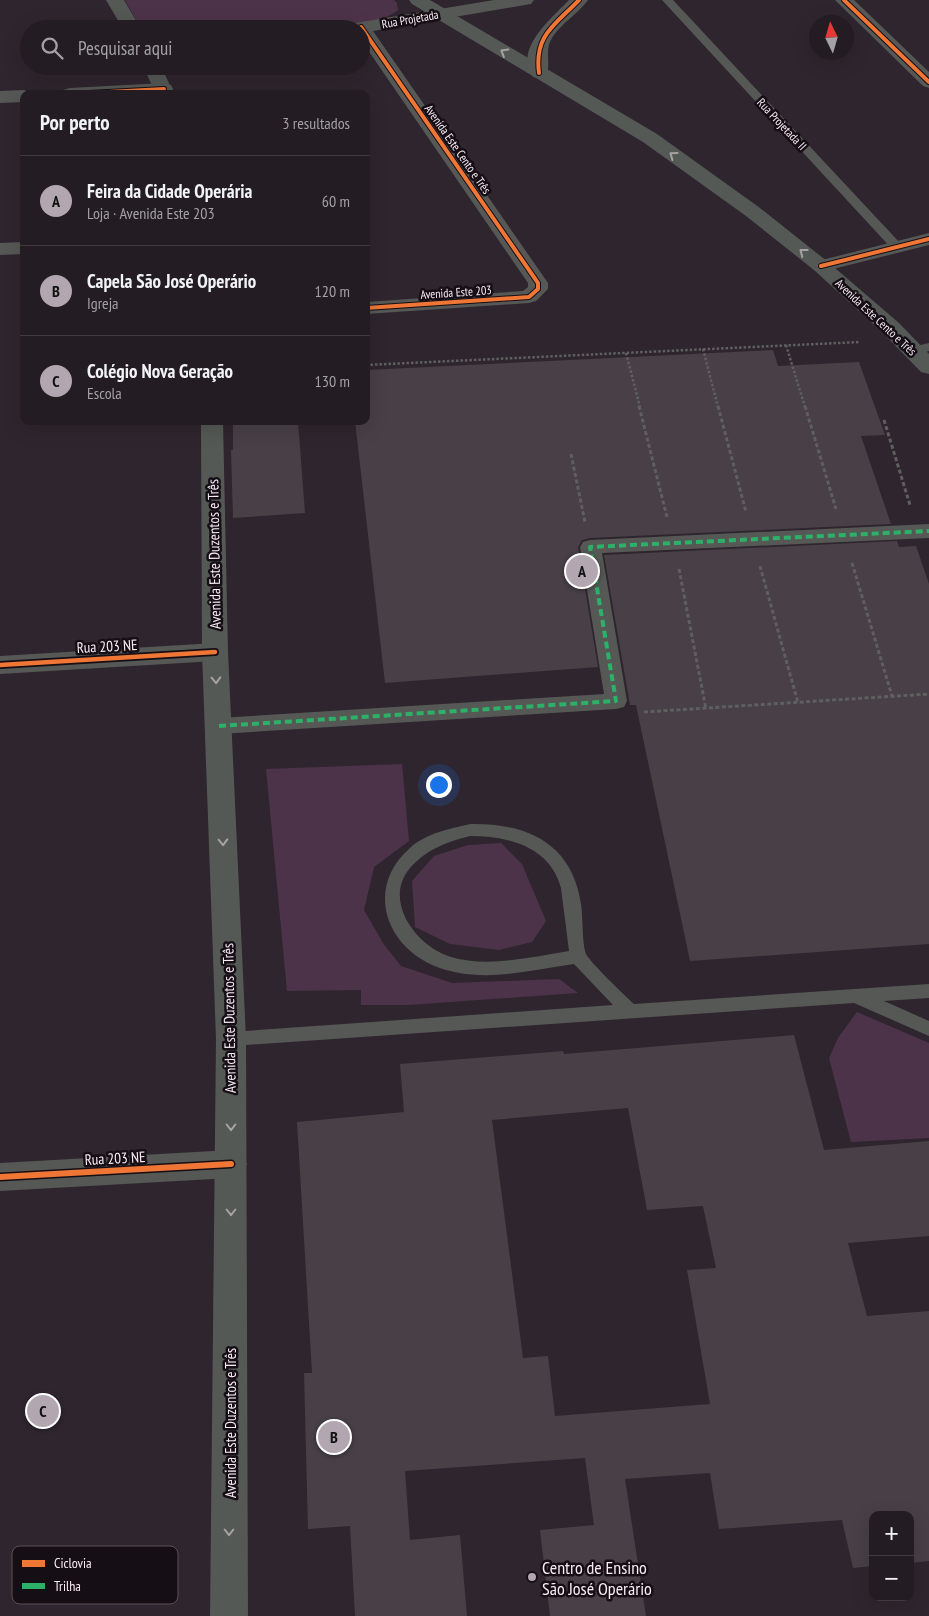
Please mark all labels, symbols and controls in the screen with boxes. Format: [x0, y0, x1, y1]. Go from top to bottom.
street label: Rua Projetada [380, 7, 440, 31]
north arrow [809, 15, 854, 60]
search box [20, 20, 370, 75]
icon: search [38, 34, 66, 62]
text: Pesquisar aqui [78, 36, 172, 60]
one-way arrow [501, 48, 510, 58]
street label: Rua Projetada II [754, 95, 810, 153]
street label: Avenida Este Cento e Três [422, 102, 494, 196]
text: Por perto [40, 109, 110, 136]
text: 3 resultados [282, 113, 350, 133]
one-way arrow [670, 152, 679, 160]
text: Feira da Cidade Operária [87, 179, 252, 203]
text: A [52, 191, 60, 211]
text: 60 m [322, 191, 350, 211]
text: Loja · Avenida Este 203 [87, 203, 215, 223]
one-way arrow [800, 249, 809, 257]
text: Capela São José Operário [87, 269, 256, 293]
street label: Avenida Este Cento e Três [832, 276, 920, 358]
text: B [52, 281, 60, 301]
text: 120 m [315, 281, 350, 301]
street label: Avenida Este 203 [420, 282, 492, 302]
text: Igreja [87, 293, 118, 313]
text: Colégio Nova Geração [87, 359, 233, 383]
text: C [52, 371, 60, 391]
text: 130 m [315, 371, 350, 391]
text: Escola [87, 383, 122, 403]
street label: Avenida Este Duzentos e Três [203, 479, 225, 629]
pin: A [566, 552, 598, 590]
street label: Rua 203 NE [76, 635, 138, 657]
one-way arrow [211, 676, 222, 684]
your location [426, 772, 452, 798]
one-way arrow [218, 839, 229, 847]
street label: Avenida Este Duzentos e Três [218, 943, 240, 1093]
one-way arrow [226, 1124, 236, 1131]
street label: Rua 203 NE [84, 1147, 146, 1169]
one-way arrow [226, 1209, 236, 1217]
street label: Avenida Este Duzentos e Três [221, 1348, 240, 1498]
pin: C [27, 1392, 59, 1430]
pin: B [318, 1418, 350, 1456]
map controls [869, 1511, 914, 1601]
button: + [869, 1511, 914, 1556]
one-way arrow [224, 1529, 234, 1537]
legend [12, 1546, 178, 1604]
text: Ciclovia [54, 1554, 92, 1572]
place label: Centro de Ensino São José Operário [542, 1556, 652, 1600]
button: − [869, 1556, 914, 1601]
marker: Centro de Ensino São José Operário [526, 1571, 538, 1583]
text: Trilha [54, 1577, 81, 1595]

